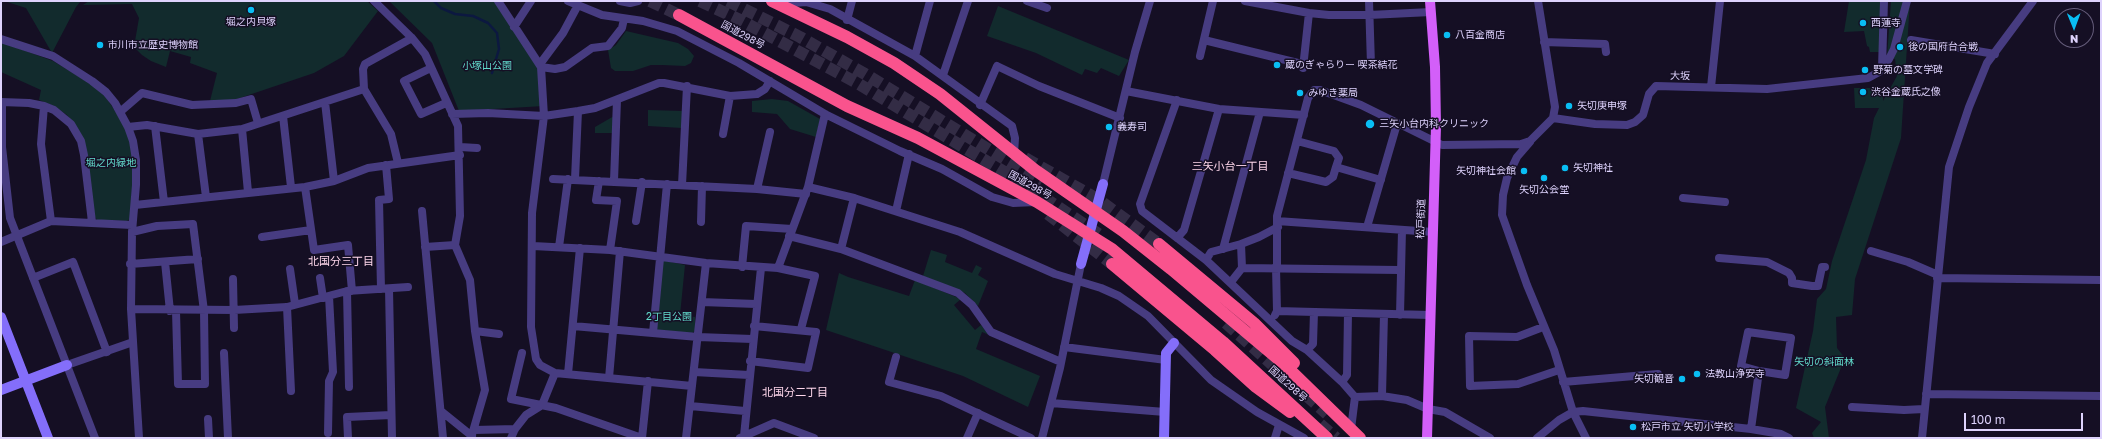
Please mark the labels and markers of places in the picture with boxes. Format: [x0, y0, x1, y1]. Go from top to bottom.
marker: 堀之内貝塚 [246, 5, 256, 15]
place label: 堀之内貝塚 [226, 16, 276, 28]
place label: 西蓮寺 [1871, 17, 1901, 29]
marker: 西蓮寺 [1858, 18, 1868, 28]
place label: 八百金商店 [1455, 29, 1505, 41]
marker: 八百金商店 [1442, 30, 1452, 40]
place label: 市川市立歴史博物館 [108, 39, 198, 51]
marker: 市川市立歴史博物館 [95, 40, 105, 50]
place label: 後の国府台合戦 [1908, 41, 1978, 53]
marker: 後の国府台合戦 [1895, 42, 1905, 52]
place label: 蔵のぎゃらりー 喫茶結花 [1285, 59, 1397, 71]
marker: 蔵のぎゃらりー 喫茶結花 [1272, 60, 1282, 70]
place label: 野菊の墓文学碑 [1873, 64, 1943, 76]
marker: 野菊の墓文学碑 [1860, 65, 1870, 75]
place label: 渋谷金蔵氏之像 [1871, 86, 1941, 98]
place label: みゆき薬局 [1308, 87, 1358, 99]
marker: 渋谷金蔵氏之像 [1858, 87, 1868, 97]
marker: みゆき薬局 [1295, 88, 1305, 98]
place label: 矢切庚申塚 [1577, 100, 1627, 112]
marker: 矢切庚申塚 [1564, 101, 1574, 111]
marker: 三矢小台内科クリニック [1364, 118, 1376, 130]
place label: 三矢小台内科クリニック [1379, 118, 1489, 130]
place label: 義寿司 [1117, 121, 1147, 133]
marker: 義寿司 [1104, 122, 1114, 132]
place label: 矢切神社 [1573, 162, 1613, 174]
marker: 矢切神社 [1560, 163, 1570, 173]
place label: 矢切神社会館 [1456, 165, 1516, 177]
marker: 矢切神社会館 [1519, 166, 1529, 176]
marker: 矢切公会堂 [1539, 173, 1549, 183]
place label: 矢切公会堂 [1519, 184, 1569, 196]
place label: 法教山浄安寺 [1705, 368, 1765, 380]
marker: 法教山浄安寺 [1692, 369, 1702, 379]
place label: 矢切観音 [1634, 373, 1674, 385]
marker: 矢切観音 [1677, 374, 1687, 384]
place label: 松戸市立 矢切小学校 [1641, 421, 1733, 433]
marker: 松戸市立 矢切小学校 [1628, 422, 1638, 432]

